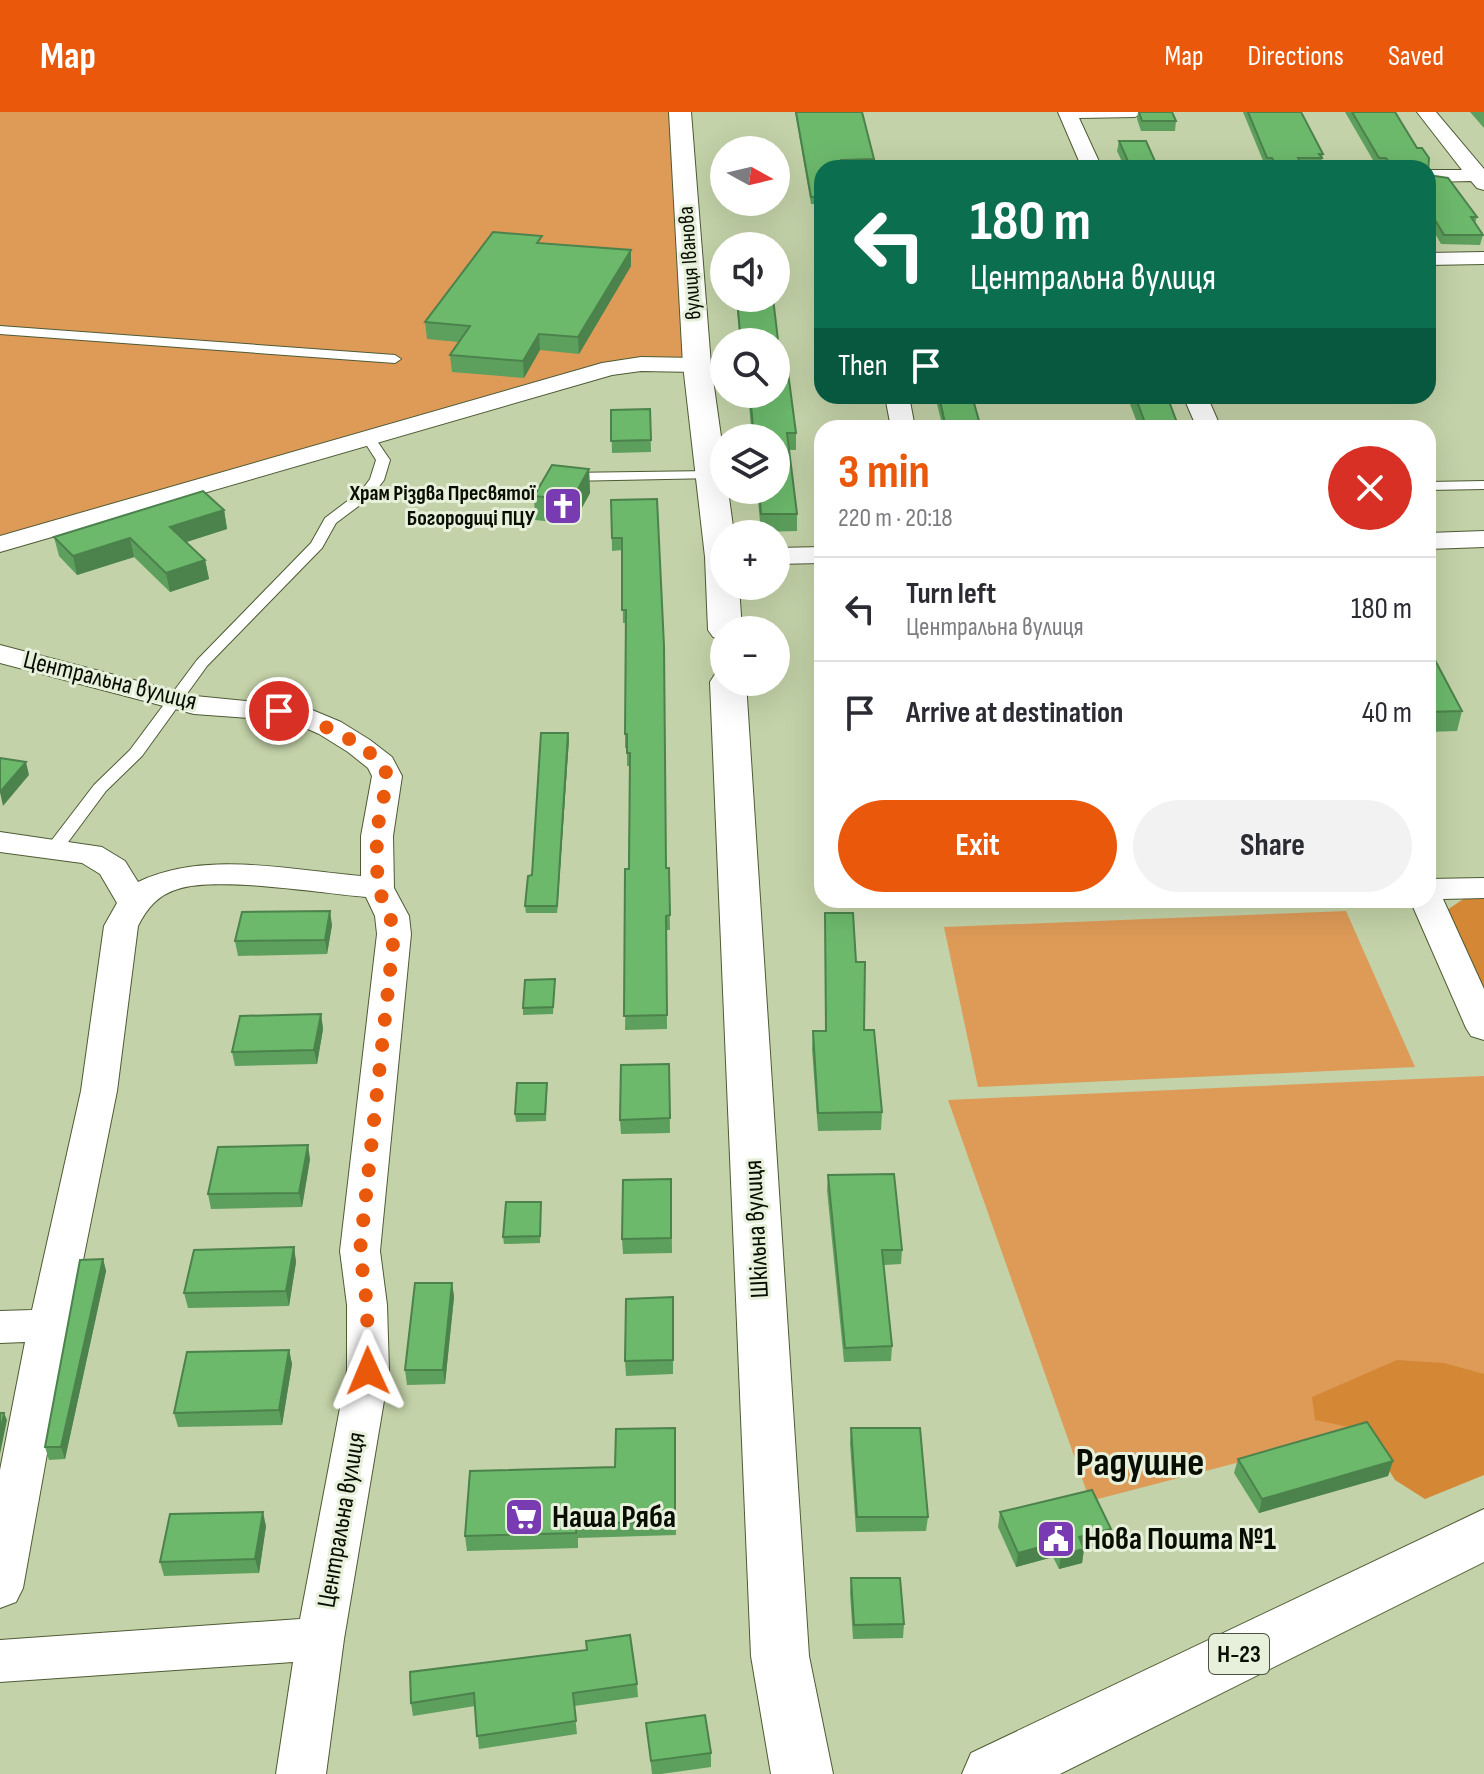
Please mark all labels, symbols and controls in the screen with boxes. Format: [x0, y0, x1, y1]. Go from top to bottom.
text: Map [40, 34, 96, 79]
text: Map [1165, 40, 1204, 73]
text: Directions [1248, 40, 1344, 73]
text: Saved [1388, 40, 1444, 73]
north arrow [710, 136, 790, 216]
map controls [710, 136, 790, 696]
text: 180 m [970, 189, 1091, 256]
icon: left [838, 192, 942, 296]
street label: вулиця Іванова [673, 205, 707, 321]
button: sound [710, 232, 790, 312]
text: Центральна вулиця [970, 257, 1216, 300]
button: search [710, 328, 790, 408]
icon: arrive [904, 344, 948, 388]
text: Then [838, 348, 888, 384]
button: layers [710, 424, 790, 504]
text: 3 min [838, 444, 930, 501]
button: close [1328, 446, 1412, 530]
place label: Храм Різдва Пресвятої Богородиці ПЦУ [349, 480, 537, 532]
church icon: Храм Різдва Пресвятої Богородиці ПЦУ [542, 485, 584, 527]
text: 220 m · 20:18 [838, 503, 953, 534]
button: + [710, 520, 790, 600]
text: Turn left [906, 576, 996, 612]
icon: left [838, 587, 882, 631]
text: 180 m [1351, 591, 1412, 627]
text: Центральна вулиця [906, 612, 1084, 643]
button: − [710, 616, 790, 696]
street label: Центральна вулиця [20, 644, 200, 718]
pin [245, 677, 313, 745]
icon: arrive [257, 689, 301, 733]
icon: arrive [838, 691, 882, 735]
text: Arrive at destination [906, 695, 1123, 731]
text: 40 m [1362, 695, 1412, 731]
button: Exit [838, 800, 1117, 892]
button: Share [1133, 800, 1412, 892]
street label: Шкільна вулиця [738, 1159, 776, 1299]
position arrow [326, 1329, 410, 1413]
street label: Центральна вулиця [311, 1430, 373, 1610]
district label: Радушне [1076, 1439, 1204, 1487]
supermarket icon: Наша Ряба [503, 1496, 545, 1538]
place label: Наша Ряба [552, 1498, 676, 1537]
public building icon: Нова Пошта №1 [1035, 1518, 1077, 1560]
place label: Нова Пошта №1 [1084, 1520, 1277, 1559]
road number: Н-23 [1209, 1634, 1269, 1674]

